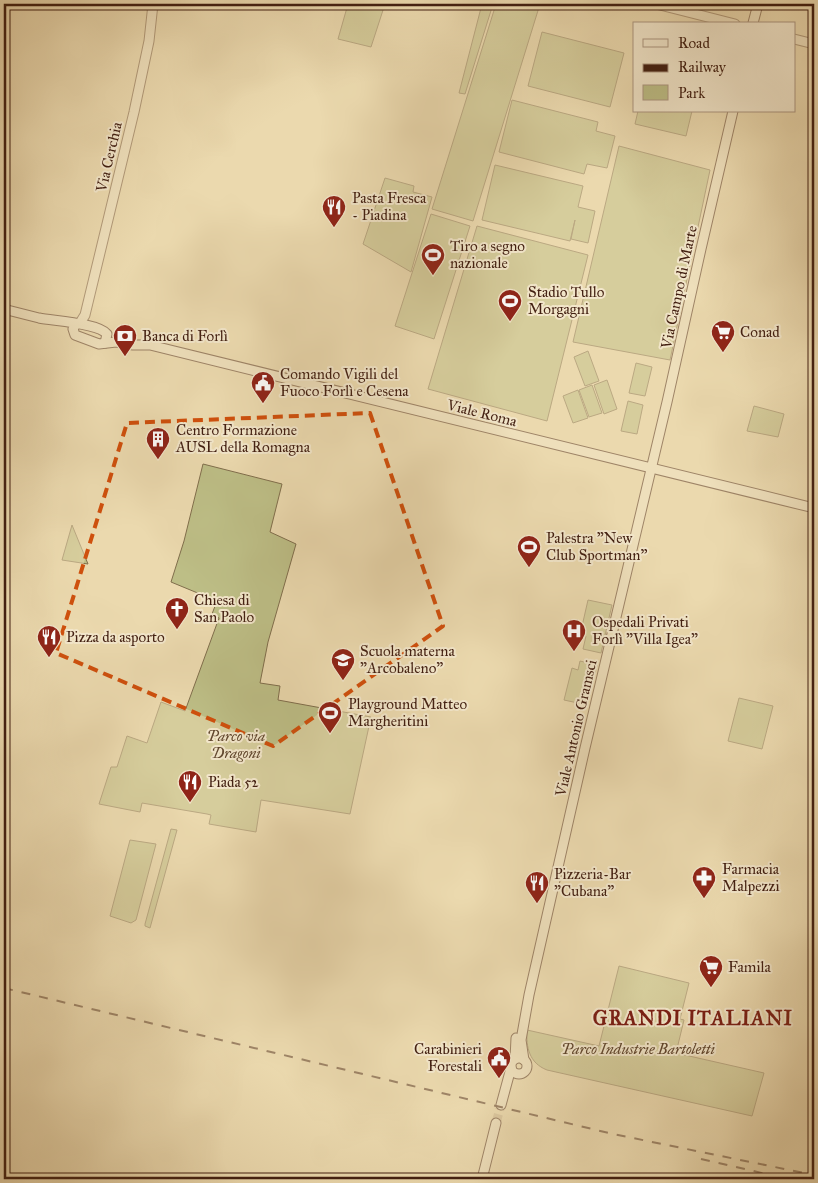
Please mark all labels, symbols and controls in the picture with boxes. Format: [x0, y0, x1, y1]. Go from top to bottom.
legend [633, 22, 796, 112]
text: Road [678, 34, 710, 52]
text: Railway [678, 58, 727, 76]
text: Park [678, 84, 705, 102]
street label: Via Cerchia [92, 120, 126, 195]
place label: Pasta Fresca - Piadina [352, 189, 427, 224]
restaurant icon: Pasta Fresca - Piadina [321, 194, 347, 228]
street label: Via Campo di Marte [657, 224, 701, 351]
place label: Tiro a segno nazionale [450, 237, 525, 272]
sports icon: Tiro a segno nazionale [420, 242, 446, 276]
place label: Stadio Tullo Morgagni [528, 283, 605, 318]
sports icon: Stadio Tullo Morgagni [497, 288, 523, 322]
supermarket icon: Conad [710, 319, 736, 353]
bank icon: Banca di Forlì [112, 323, 138, 357]
place label: Conad [740, 323, 780, 341]
place label: Banca di Forlì [142, 327, 228, 345]
place label: Comando Vigili del Fuoco Forlì e Cesena [280, 365, 409, 400]
public building icon: Comando Vigili del Fuoco Forlì e Cesena [250, 370, 276, 404]
street label: Viale Roma [444, 395, 519, 431]
place label: Centro Formazione AUSL della Romagna [175, 421, 311, 456]
building icon: Centro Formazione AUSL della Romagna [145, 426, 171, 460]
place label: Palestra "New Club Sportman" [546, 529, 647, 564]
sports icon: Palestra "New Club Sportman" [516, 534, 542, 568]
place label: Chiesa di San Paolo [194, 591, 255, 626]
church icon: Chiesa di San Paolo [164, 596, 190, 630]
place label: Ospedali Privati Forlì "Villa Igea" [592, 613, 698, 648]
hospital icon: Ospedali Privati Forlì "Villa Igea" [561, 618, 587, 652]
restaurant icon: Pizza da asporto [36, 624, 62, 658]
place label: Pizza da asporto [66, 628, 165, 646]
place label: Scuola materna "Arcobaleno" [360, 642, 455, 677]
school or university icon: Scuola materna "Arcobaleno" [330, 647, 356, 681]
street label: Viale Antonio Gramsci [551, 658, 601, 799]
place label: Playground Matteo Margheritini [348, 695, 468, 730]
sports icon: Playground Matteo Margheritini [317, 700, 343, 734]
park label: Parco via Dragoni [207, 727, 265, 762]
restaurant icon: Piada 52 [177, 769, 203, 803]
place label: Piada 52 [208, 773, 259, 791]
place label: Farmacia Malpezzi [722, 860, 780, 895]
place label: Pizzeria-Bar "Cubana" [554, 865, 631, 900]
pharmacy icon: Farmacia Malpezzi [691, 865, 717, 899]
restaurant icon: Pizzeria-Bar "Cubana" [524, 870, 550, 904]
supermarket icon: Famila [698, 954, 724, 988]
place label: Famila [728, 958, 772, 976]
district label: GRANDI ITALIANI [593, 1006, 793, 1030]
place label: Carabinieri Forestali [414, 1040, 482, 1075]
park label: Parco Industrie Bartoletti [561, 1040, 715, 1058]
public building icon: Carabinieri Forestali [486, 1045, 512, 1079]

